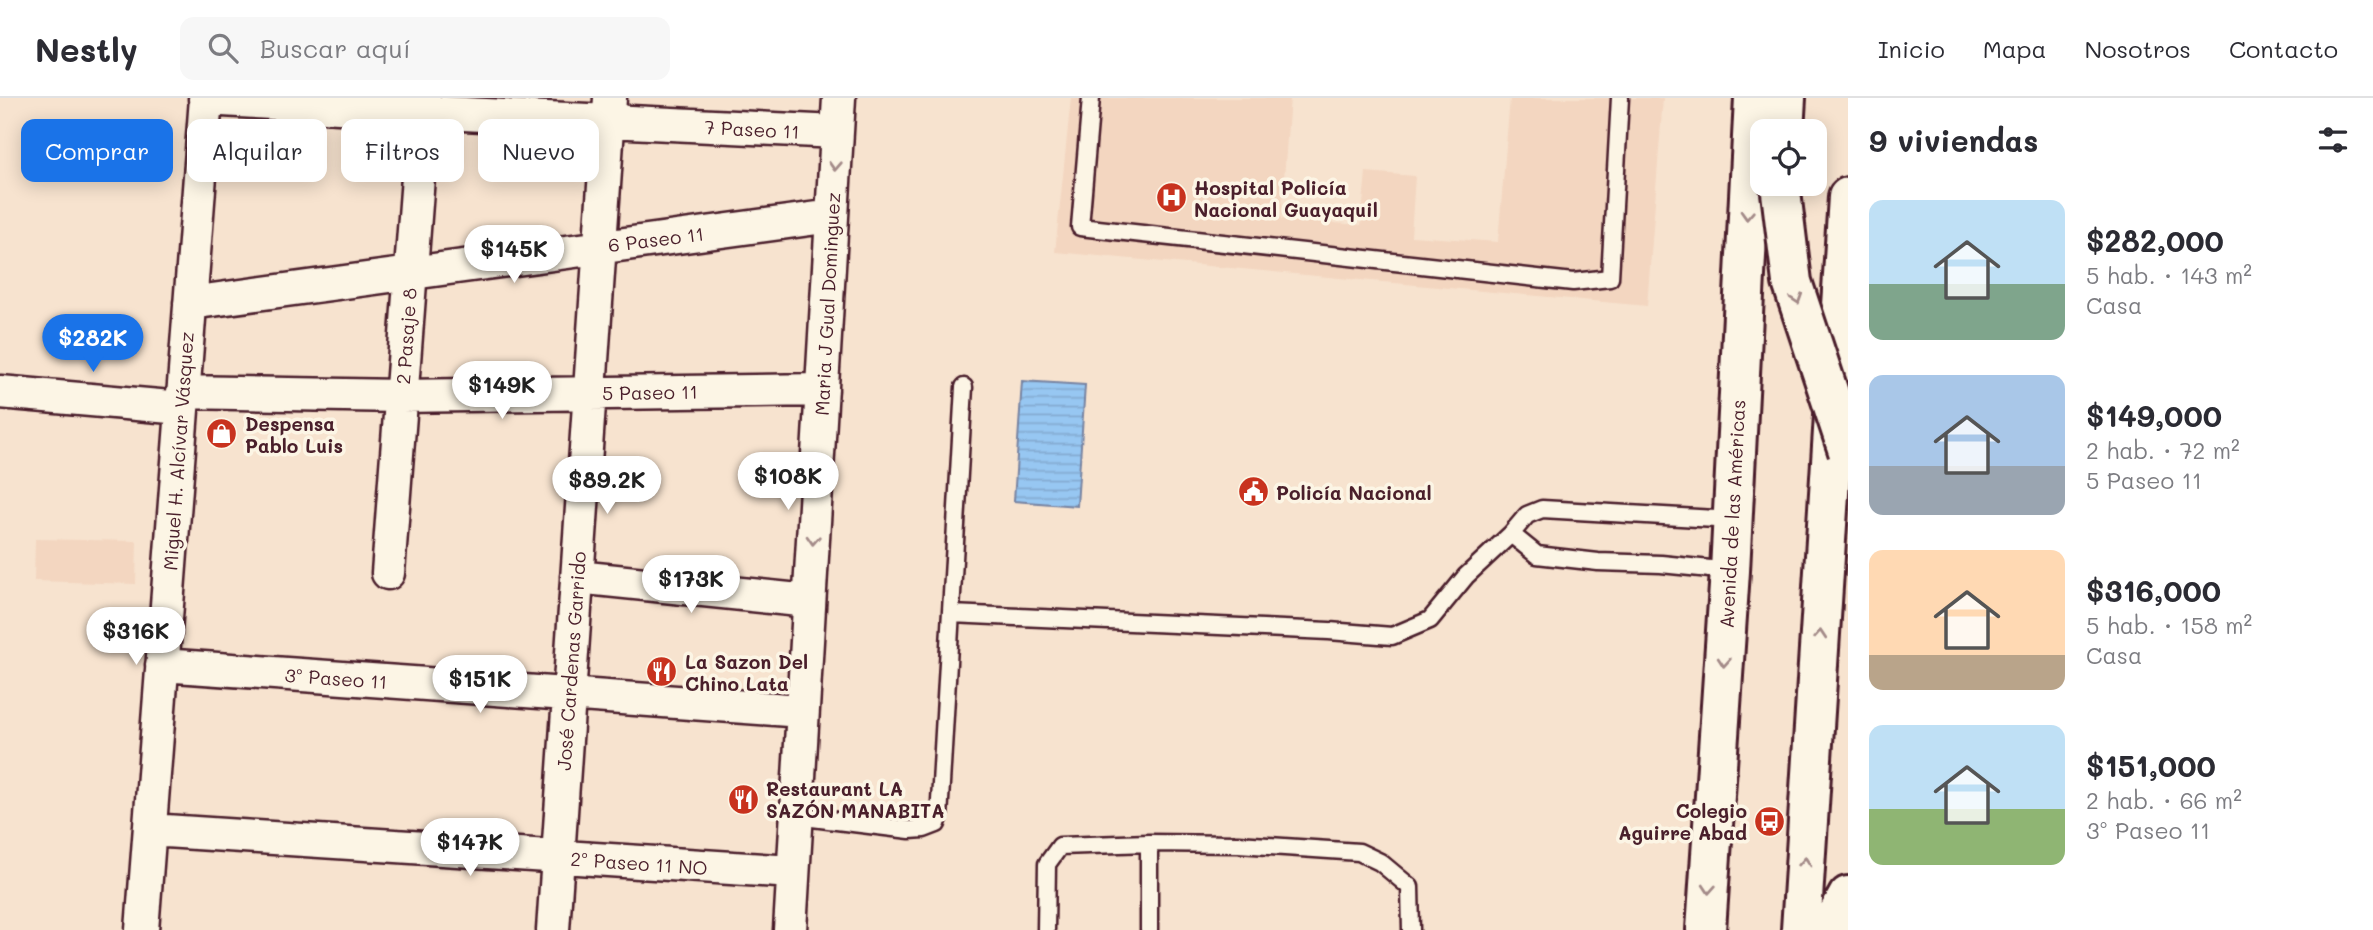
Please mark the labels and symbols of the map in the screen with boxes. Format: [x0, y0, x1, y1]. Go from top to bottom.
street label: 7 Paseo 11 [704, 114, 800, 144]
one-way arrow [828, 161, 843, 172]
place label: Hospital Policía Nacional Guayaquil [1194, 175, 1378, 222]
hospital icon: Hospital Policía Nacional Guayaquil [1154, 181, 1188, 215]
street label: Maria J Gual Dominguez [809, 192, 845, 416]
one-way arrow [1740, 210, 1755, 221]
street label: 6 Paseo 11 [607, 221, 705, 257]
pin: $145K [465, 226, 563, 285]
street label: 2 Pasaje 8 [390, 287, 422, 385]
one-way arrow [1789, 293, 1803, 305]
pin: $282K [44, 314, 142, 374]
street label: Miguel H. Alcívar Vásquez [157, 331, 199, 571]
pin: $149K [453, 362, 551, 421]
street label: 5 Paseo 11 [602, 379, 698, 405]
street label: Avenida de las Américas [1714, 399, 1750, 629]
place label: Despensa Pablo Luis [245, 411, 343, 458]
shop icon: Despensa Pablo Luis [205, 417, 239, 451]
pin: $108K [739, 452, 837, 512]
pin: $89.2K [550, 456, 664, 516]
public building icon: Policía Nacional [1236, 475, 1270, 509]
place label: Policía Nacional [1276, 480, 1432, 505]
one-way arrow [806, 535, 821, 546]
street label: José Cardenas Garrido [551, 551, 591, 771]
pin: $173K [642, 556, 740, 615]
pin: $316K [87, 608, 185, 667]
one-way arrow [1812, 629, 1827, 640]
place label: La Sazon Del Chino Lata [685, 649, 808, 696]
restaurant icon: La Sazon Del Chino Lata [645, 655, 679, 689]
pin: $151K [431, 656, 529, 715]
one-way arrow [1717, 657, 1732, 668]
street label: 3º Paseo 11 [284, 662, 388, 694]
place label: Restaurant LA SAZÓN MANABITA [766, 776, 945, 823]
restaurant icon: Restaurant LA SAZÓN MANABITA [726, 782, 760, 816]
place label: Colegio Aguirre Abad [1618, 798, 1747, 845]
bus stop icon: Colegio Aguirre Abad [1753, 804, 1787, 838]
pin: $147K [421, 818, 519, 878]
street label: 2º Paseo 11 NO [570, 846, 708, 880]
one-way arrow [1797, 856, 1812, 867]
one-way arrow [1702, 884, 1717, 895]

